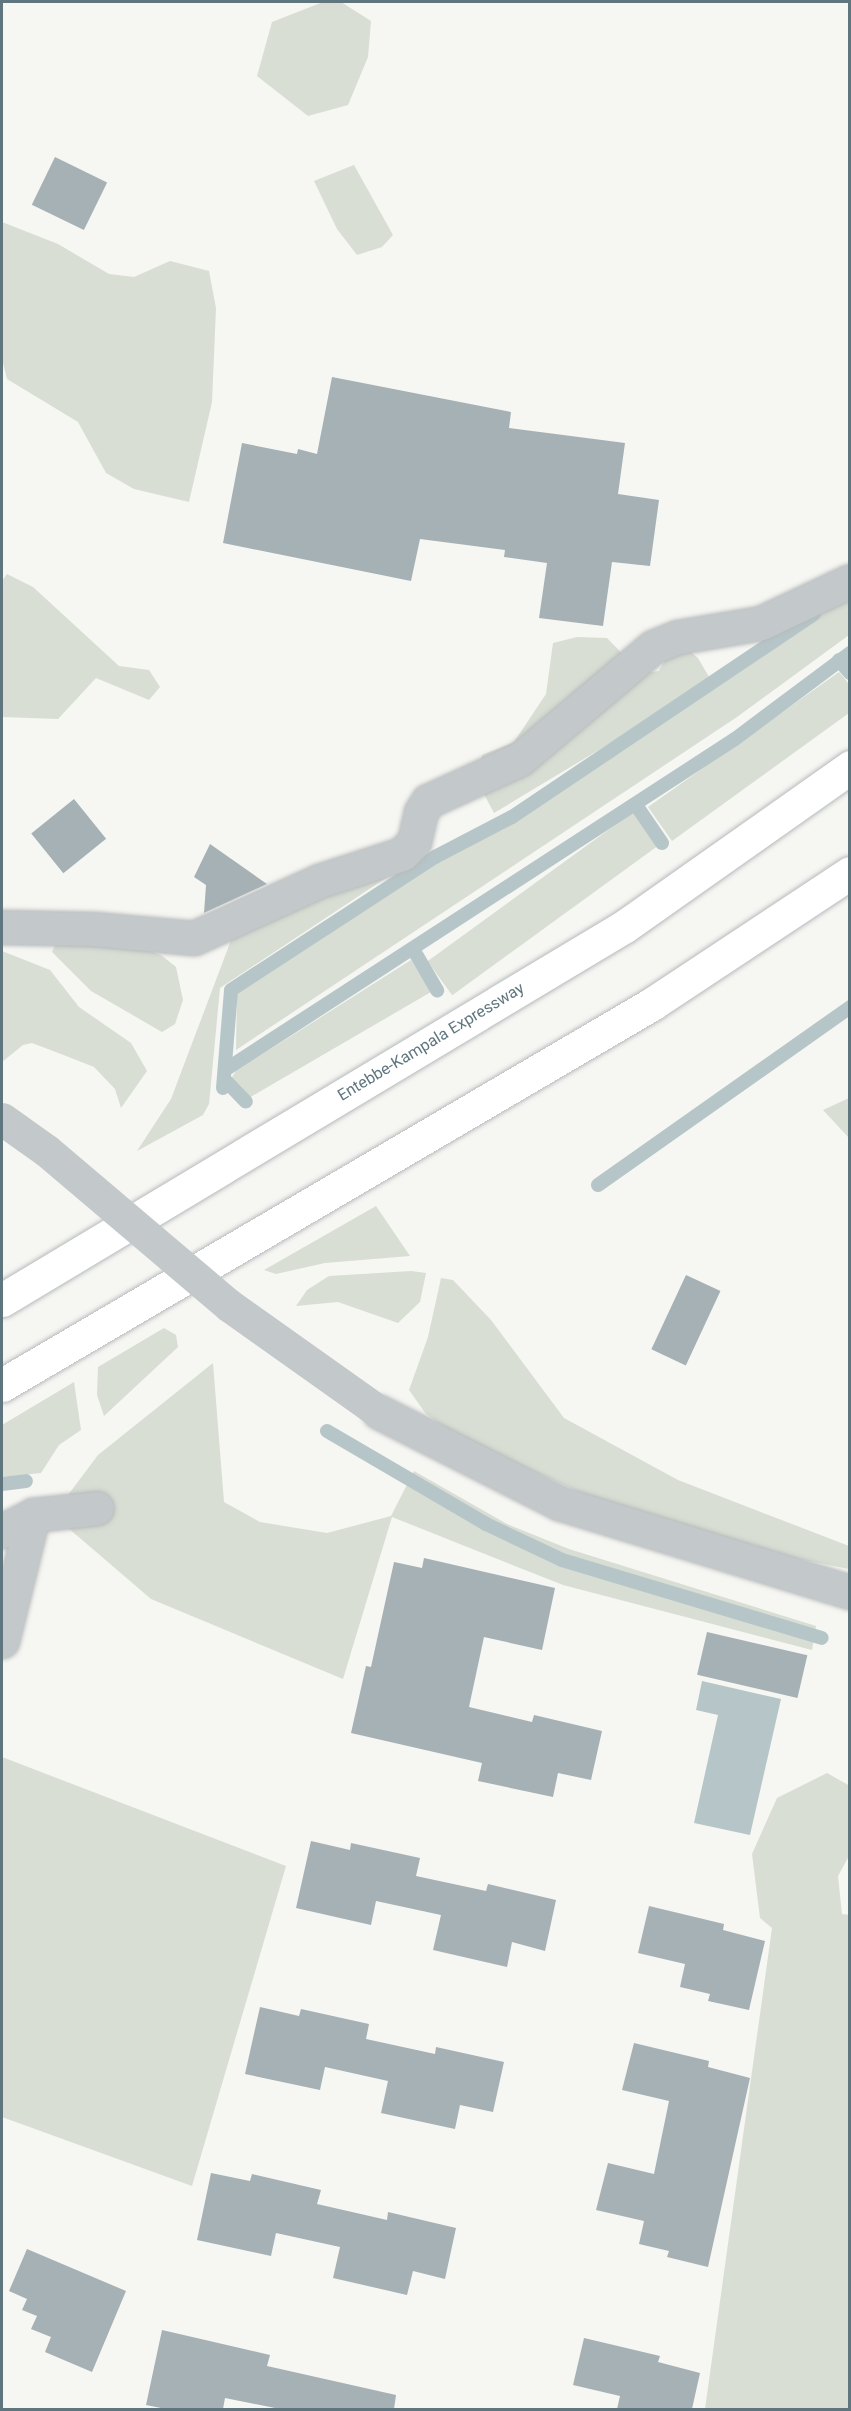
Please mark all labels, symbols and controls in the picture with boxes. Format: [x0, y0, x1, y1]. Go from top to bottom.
street label: Entebbe-Kampala Expressway [334, 979, 528, 1105]

